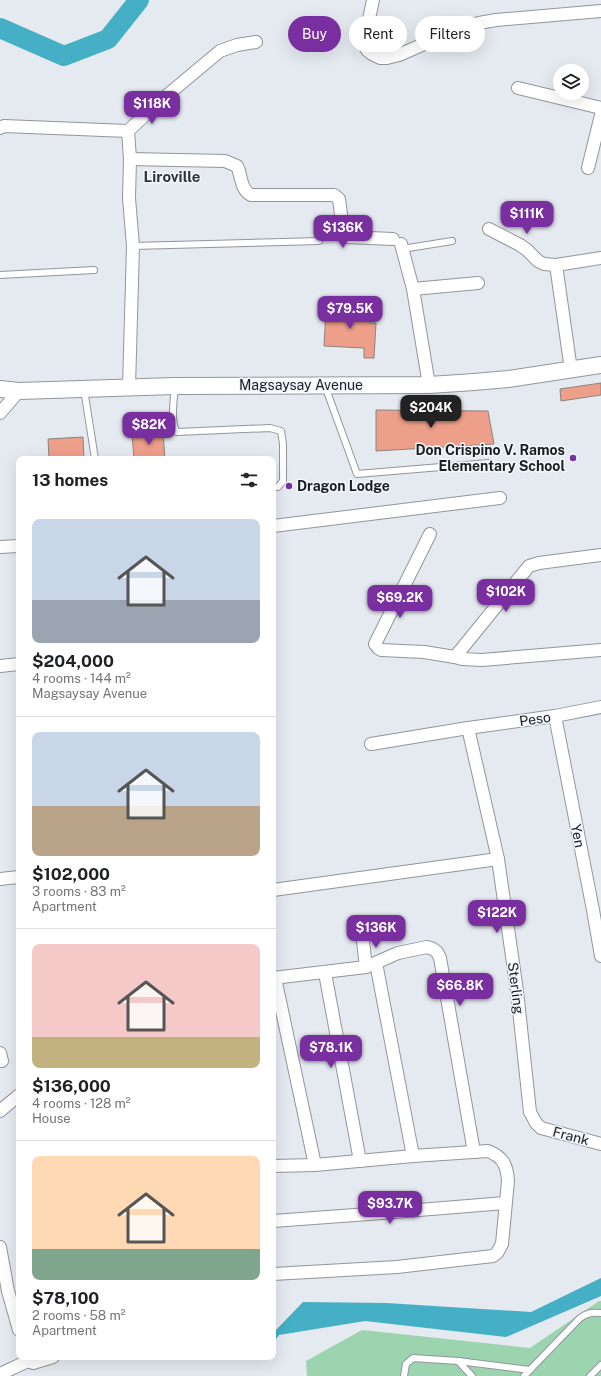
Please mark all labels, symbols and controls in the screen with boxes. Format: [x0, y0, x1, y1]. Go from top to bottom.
chip: Buy [288, 16, 341, 52]
chip: Rent [349, 16, 407, 52]
chip: Filters [415, 16, 485, 52]
map controls [553, 64, 589, 100]
button: layers [553, 64, 589, 100]
pin: $118K [124, 91, 180, 125]
text: $118K [133, 96, 171, 111]
district label: Liroville [144, 168, 200, 185]
pin: $111K [499, 201, 555, 235]
text: $111K [510, 206, 544, 221]
pin: $136K [315, 215, 371, 249]
text: $136K [323, 220, 363, 235]
pin: $79.5K [317, 296, 383, 330]
text: $79.5K [326, 301, 374, 316]
street label: Magsaysay Avenue [239, 377, 363, 393]
pin: $204K [403, 395, 459, 429]
text: $204K [409, 400, 453, 415]
pin: $82K [125, 412, 173, 446]
text: $82K [131, 417, 167, 432]
place label: Don Crispino V. Ramos Elementary School [415, 442, 565, 474]
marker: Don Crispino V. Ramos Elementary School [568, 453, 578, 463]
icon: filters [238, 469, 260, 491]
text: 13 homes [32, 470, 108, 490]
place label: Dragon Lodge [297, 478, 390, 494]
marker: Dragon Lodge [284, 481, 294, 491]
icon: home [110, 545, 182, 617]
pin: $102K [478, 579, 534, 613]
text: $102K [486, 584, 526, 599]
pin: $69.2K [367, 585, 433, 619]
text: $69.2K [376, 590, 424, 605]
text: $204,000 [32, 651, 114, 671]
text: 4 rooms · 144 m² [32, 671, 131, 686]
text: Magsaysay Avenue [32, 686, 147, 701]
street label: Peso [518, 709, 552, 729]
icon: home [110, 758, 182, 830]
street label: Yen [568, 823, 588, 849]
text: $102,000 [32, 864, 110, 884]
text: 3 rooms · 83 m² [32, 884, 126, 899]
text: Apartment [32, 899, 97, 914]
pin: $122K [469, 900, 525, 934]
text: $122K [477, 905, 517, 920]
pin: $136K [348, 915, 404, 949]
text: $136K [356, 920, 396, 935]
street label: Sterling [505, 961, 527, 1015]
icon: home [110, 970, 182, 1042]
pin: $66.8K [427, 973, 493, 1007]
text: $66.8K [436, 978, 484, 993]
pin: $78.1K [298, 1035, 364, 1069]
text: $78.1K [309, 1040, 353, 1055]
text: $136,000 [32, 1076, 111, 1096]
text: 4 rooms · 128 m² [32, 1096, 131, 1111]
text: House [32, 1111, 71, 1126]
street label: Frank [551, 1123, 591, 1149]
icon: home [110, 1182, 182, 1254]
pin: $93.7K [357, 1191, 423, 1225]
text: $93.7K [367, 1196, 413, 1211]
text: $78,100 [32, 1288, 99, 1308]
text: 2 rooms · 58 m² [32, 1308, 125, 1323]
text: Apartment [32, 1323, 97, 1338]

